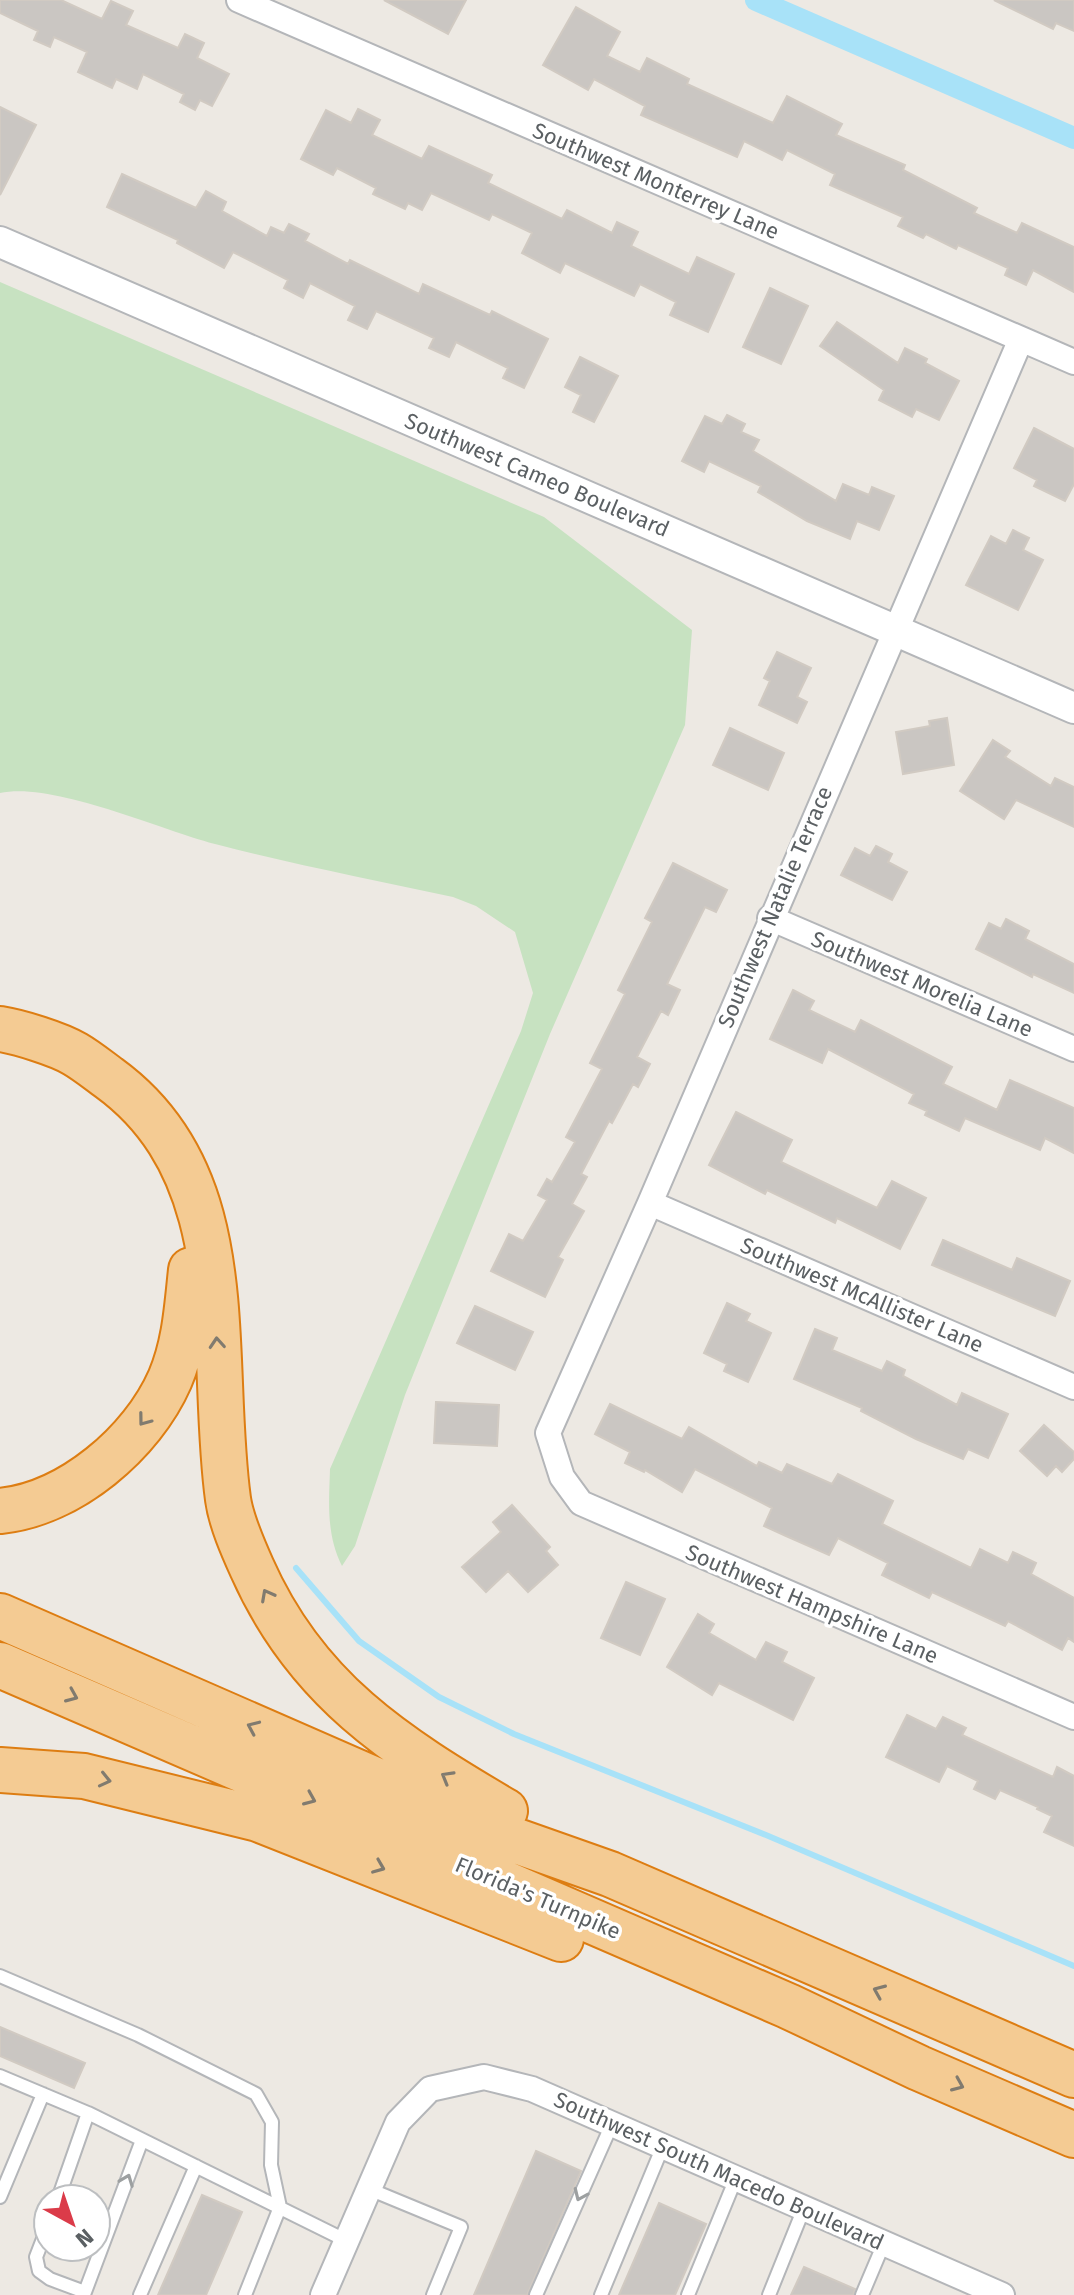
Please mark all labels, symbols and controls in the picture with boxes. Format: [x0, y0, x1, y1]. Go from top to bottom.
street label: Southwest Monterrey Lane [529, 117, 783, 245]
street label: Southwest Cameo Boulevard [401, 407, 673, 543]
street label: Southwest Natalie Terrace [712, 782, 838, 1032]
street label: Southwest Morelia Lane [807, 925, 1037, 1043]
street label: Southwest McAllister Lane [736, 1232, 988, 1358]
one-way arrow [209, 1336, 226, 1349]
one-way arrow [140, 1411, 154, 1426]
street label: Southwest Hampshire Lane [682, 1538, 942, 1670]
one-way arrow [261, 1588, 276, 1603]
one-way arrow [63, 1686, 78, 1702]
one-way arrow [247, 1720, 261, 1736]
one-way arrow [98, 1771, 112, 1788]
one-way arrow [441, 1771, 456, 1787]
one-way arrow [302, 1790, 316, 1806]
street label: Florida's Turnpike [451, 1851, 625, 1945]
one-way arrow [371, 1858, 385, 1874]
one-way arrow [873, 1984, 887, 2000]
one-way arrow [950, 2075, 964, 2091]
street label: Southwest South Macedo Boulevard [550, 2086, 888, 2256]
one-way arrow [117, 2174, 134, 2188]
north arrow [32, 2183, 112, 2263]
one-way arrow [574, 2187, 590, 2202]
text: N [70, 2223, 99, 2253]

